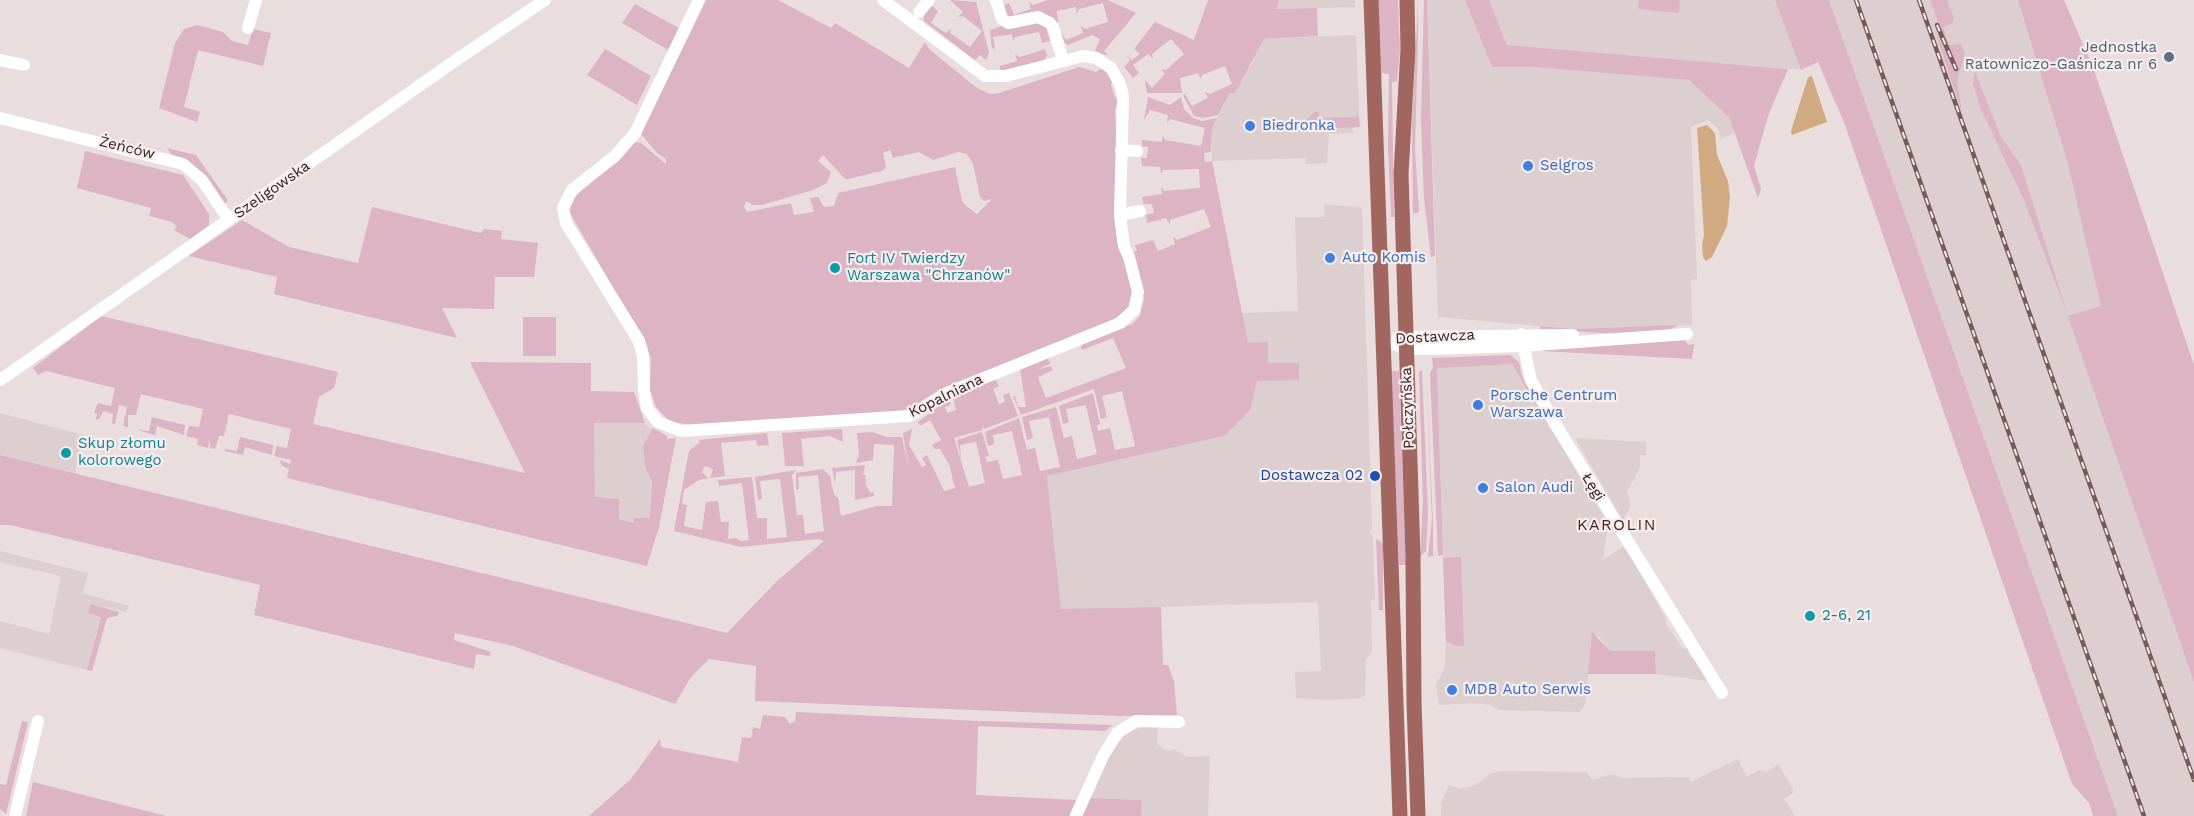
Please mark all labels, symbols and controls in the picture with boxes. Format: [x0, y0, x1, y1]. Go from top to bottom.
place label: Jednostka Ratowniczo-Gaśnicza nr 6 [1965, 39, 2157, 74]
marker: Jednostka Ratowniczo-Gaśnicza nr 6 [2162, 50, 2176, 64]
place label: Biedronka [1262, 117, 1335, 135]
marker: Biedronka [1243, 119, 1257, 133]
street label: Żeńców [97, 132, 157, 164]
street label: Szeligowska [231, 157, 313, 223]
place label: Selgros [1540, 157, 1594, 175]
marker: Selgros [1521, 159, 1535, 173]
place label: Auto Komis [1342, 249, 1426, 267]
place label: Fort IV Twierdzy Warszawa "Chrzanów" [847, 250, 1010, 285]
marker: Auto Komis [1323, 251, 1337, 265]
marker: Fort IV Twierdzy Warszawa "Chrzanów" [828, 261, 842, 275]
street label: Dostawcza [1395, 326, 1475, 348]
street label: Połczyńska [1398, 367, 1418, 449]
street label: Kopalniana [906, 370, 986, 422]
place label: Porsche Centrum Warszawa [1490, 387, 1617, 422]
marker: Porsche Centrum Warszawa [1471, 398, 1485, 412]
place label: Skup złomu kolorowego [78, 435, 166, 470]
marker: Skup złomu kolorowego [59, 446, 73, 460]
place label: Dostawcza 02 [1260, 467, 1363, 485]
marker: Dostawcza 02 [1368, 469, 1382, 483]
street label: Łęgi [1578, 470, 1608, 504]
place label: Salon Audi [1495, 479, 1573, 497]
marker: Salon Audi [1476, 481, 1490, 495]
district label: KAROLIN [1577, 515, 1657, 535]
place label: 2-6, 21 [1822, 607, 1871, 625]
marker: 2-6, 21 [1803, 609, 1817, 623]
place label: MDB Auto Serwis [1464, 681, 1591, 699]
marker: MDB Auto Serwis [1445, 683, 1459, 697]

